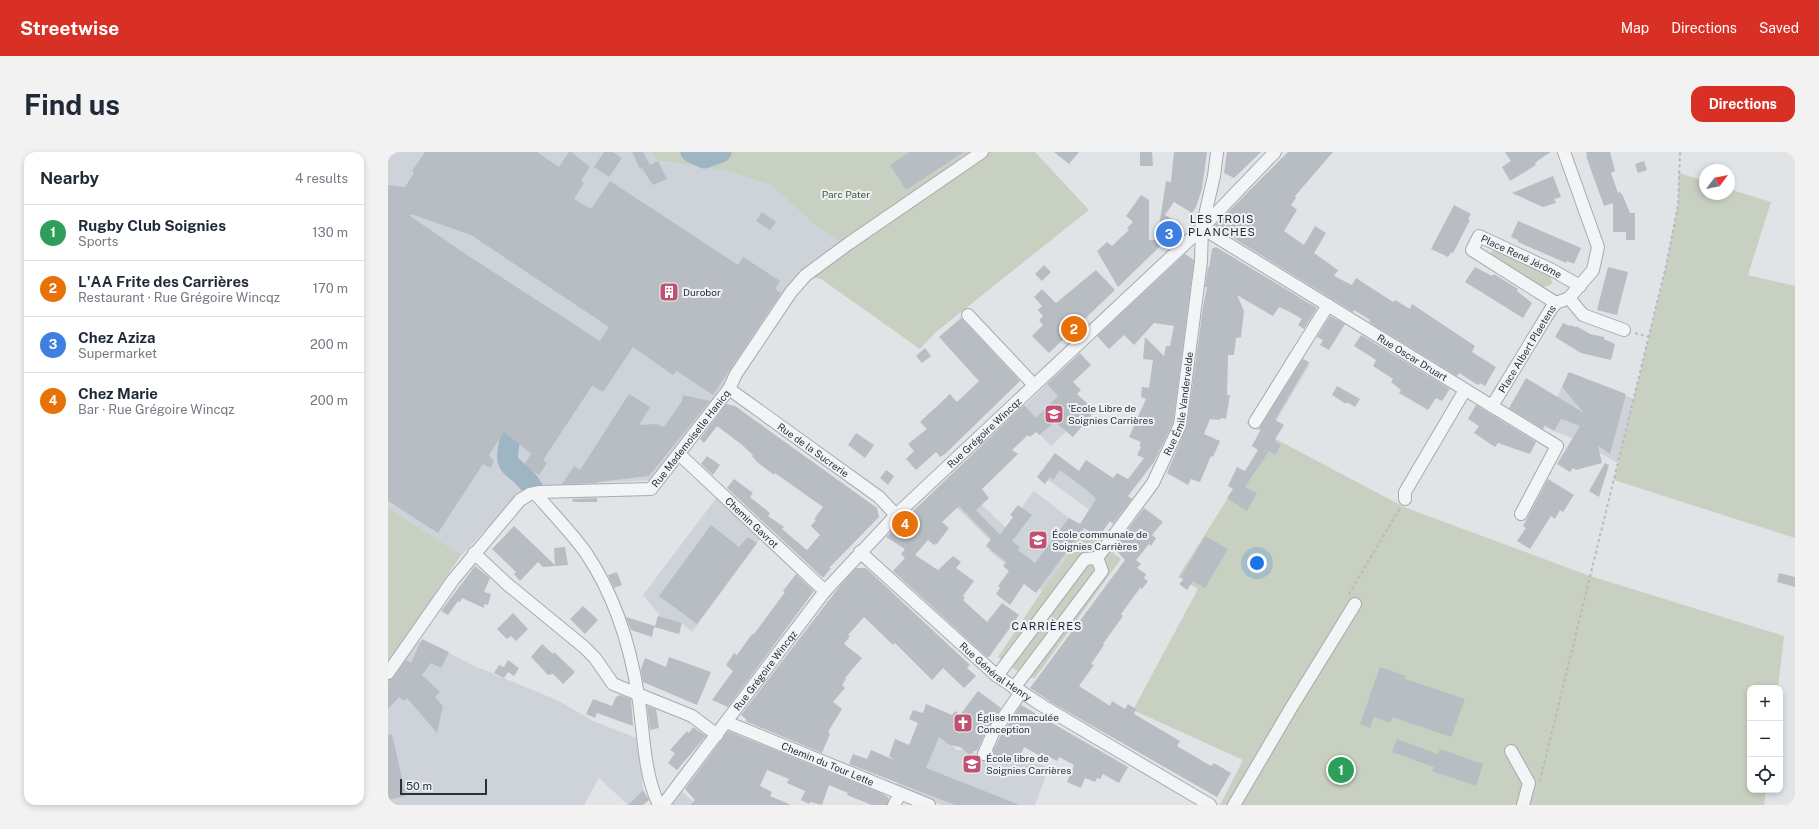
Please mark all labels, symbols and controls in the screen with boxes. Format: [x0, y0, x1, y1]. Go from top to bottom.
text: Streetwise [20, 17, 119, 39]
text: Map [1621, 20, 1649, 36]
text: Directions [1671, 20, 1737, 36]
text: Saved [1759, 20, 1799, 36]
button: Directions [1691, 86, 1795, 122]
text: Find us [24, 88, 120, 121]
north arrow [1699, 164, 1735, 200]
text: Nearby [40, 168, 99, 188]
text: 4 results [295, 171, 348, 186]
park label: Parc Pater [822, 188, 870, 200]
district label: LES TROIS PLANCHES [1188, 213, 1256, 238]
text: Rugby Club Soignies [78, 217, 226, 234]
pin: 3 [1156, 219, 1182, 249]
text: 1 [50, 225, 56, 240]
text: 130 m [312, 225, 348, 240]
street label: Place René Jérôme [1479, 232, 1564, 281]
text: Sports [78, 234, 118, 249]
text: L'AA Frite des Carrières [78, 273, 249, 290]
text: 2 [49, 281, 57, 296]
text: 170 m [313, 281, 348, 296]
building icon: Durobor [658, 281, 680, 303]
place label: Durobor [683, 286, 721, 298]
text: Restaurant · Rue Grégoire Wincqz [78, 290, 280, 305]
street label: Place Albert Plaetens [1496, 302, 1558, 395]
pin: 2 [1061, 314, 1087, 344]
text: Chez Aziza [78, 329, 156, 346]
street label: Rue Oscar Druart [1375, 331, 1450, 383]
text: 3 [49, 337, 57, 352]
text: 200 m [310, 337, 348, 352]
text: Supermarket [78, 346, 157, 361]
street label: Rue Émile Vandervelde [1161, 351, 1195, 457]
text: Chez Marie [78, 385, 158, 402]
street label: Rue Mademoiselle Hanicq [649, 387, 732, 490]
text: 4 [49, 393, 57, 408]
text: 200 m [310, 393, 348, 408]
street label: Rue Grégoire Wincqz [944, 395, 1024, 470]
text: Bar · Rue Grégoire Wincqz [78, 402, 235, 417]
place label: 'Ecole Libre de Soignies Carrières [1068, 402, 1153, 426]
school or university icon: 'Ecole Libre de Soignies Carrières [1043, 403, 1065, 425]
street label: Rue de la Sucrerie [775, 420, 852, 480]
street label: Chemin Gavrot [723, 495, 781, 550]
pin: 4 [892, 509, 918, 539]
place label: École communale de Soignies Carrières [1052, 528, 1148, 552]
school or university icon: École communale de Soignies Carrières [1027, 529, 1049, 551]
your location [1247, 553, 1267, 573]
district label: CARRIÈRES [1012, 619, 1082, 632]
street label: Rue Grégoire Wincqz [731, 628, 799, 713]
street label: Rue Général Henry [957, 639, 1035, 703]
map controls [1747, 685, 1783, 793]
button: + [1747, 685, 1783, 721]
place label: Église Immaculée Conception [977, 711, 1059, 735]
church icon: Église Immaculée Conception [952, 712, 974, 734]
button: − [1747, 721, 1783, 757]
street label: Chemin du Tour Lette [780, 739, 876, 788]
place label: École libre de Soignies Carrières [986, 752, 1071, 776]
school or university icon: École libre de Soignies Carrières [961, 753, 983, 775]
pin: 1 [1328, 755, 1354, 785]
button: locate [1747, 757, 1783, 793]
scale bar [400, 777, 487, 796]
text: 50 m [406, 780, 432, 792]

